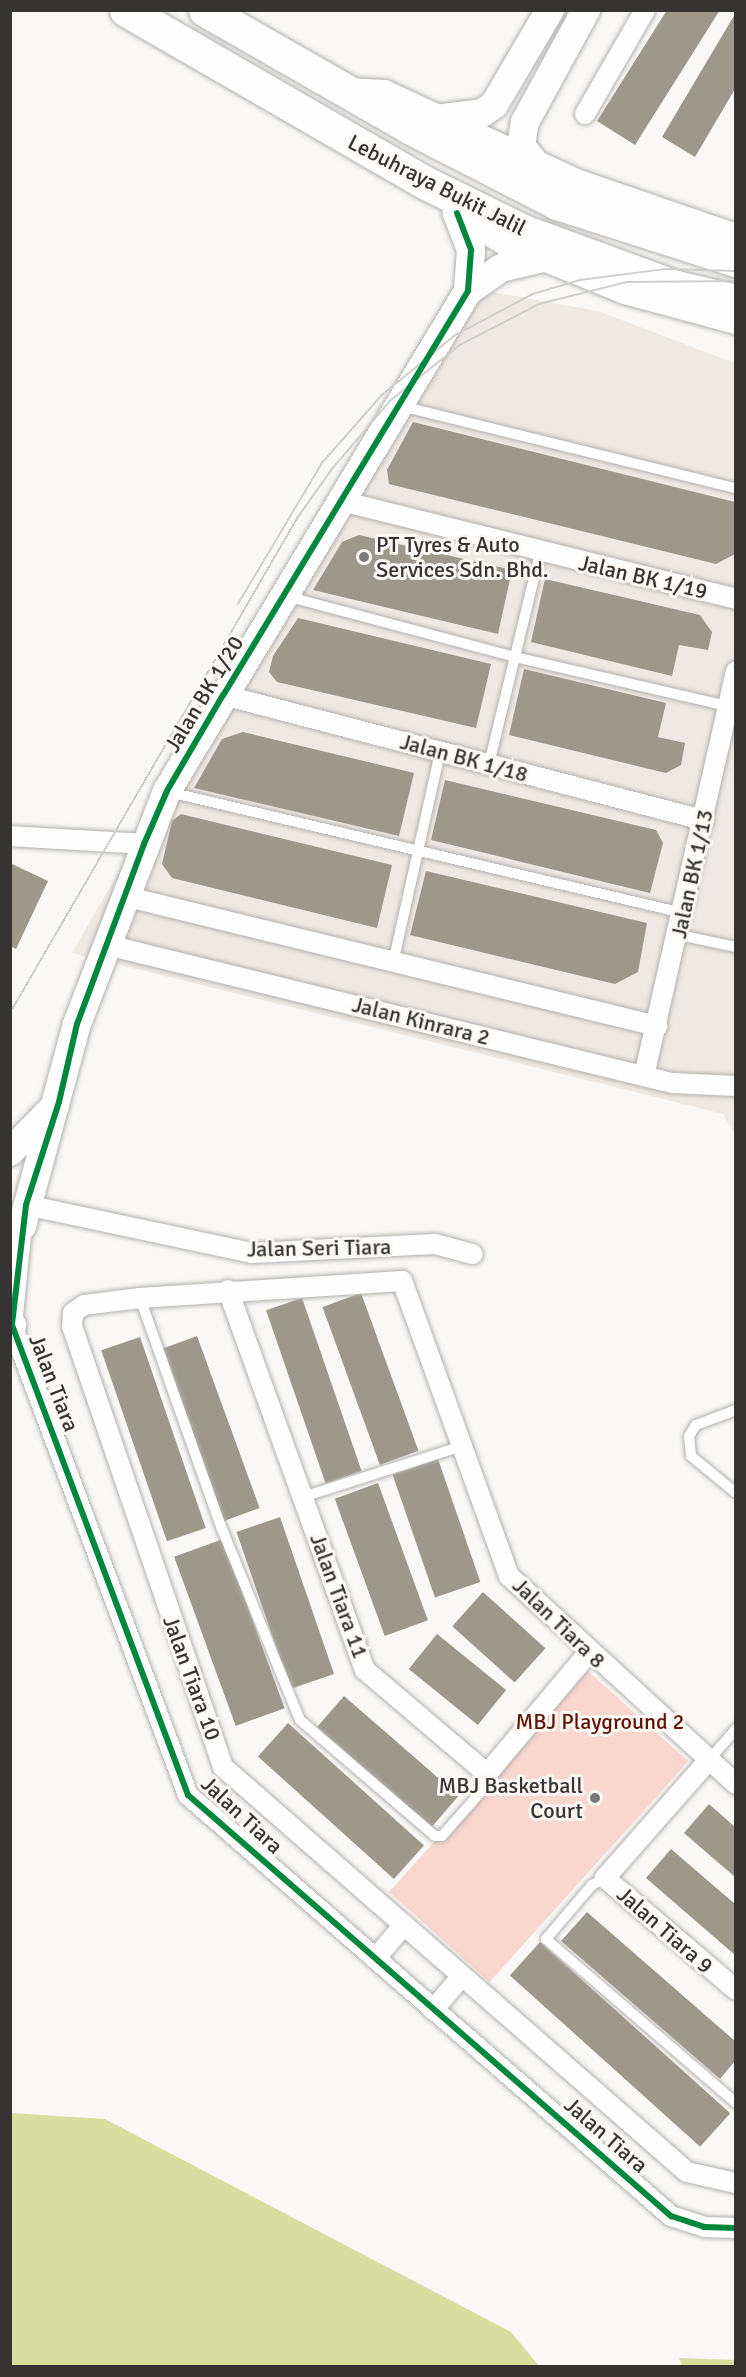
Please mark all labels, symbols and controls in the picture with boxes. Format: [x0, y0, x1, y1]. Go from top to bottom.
street label: Lebuhraya Bukit Jalil [344, 129, 530, 241]
place label: PT Tyres & Auto Services Sdn. Bhd. [376, 531, 549, 582]
street label: Jalan BK 1/19 [576, 549, 710, 605]
marker: PT Tyres & Auto Services Sdn. Bhd. [357, 550, 371, 564]
street label: Jalan BK 1/20 [159, 631, 249, 757]
street label: Jalan BK 1/18 [397, 728, 531, 788]
street label: Jalan BK 1/13 [665, 807, 719, 941]
street label: Jalan Kinrara 2 [349, 991, 493, 1051]
street label: Jalan Seri Tiara [247, 1234, 391, 1262]
street label: Jalan Tiara [23, 1331, 85, 1435]
street label: Jalan Tiara 11 [304, 1530, 374, 1662]
street label: Jalan Tiara 8 [507, 1572, 611, 1674]
street label: Jalan Tiara 10 [157, 1612, 227, 1744]
park label: MBJ Playground 2 [516, 1709, 684, 1735]
street label: Jalan Tiara [196, 1771, 288, 1859]
place label: MBJ Basketball Court [438, 1772, 583, 1824]
marker: MBJ Basketball Court [588, 1791, 602, 1805]
street label: Jalan Tiara 9 [612, 1881, 718, 1979]
street label: Jalan Tiara [559, 2092, 653, 2178]

